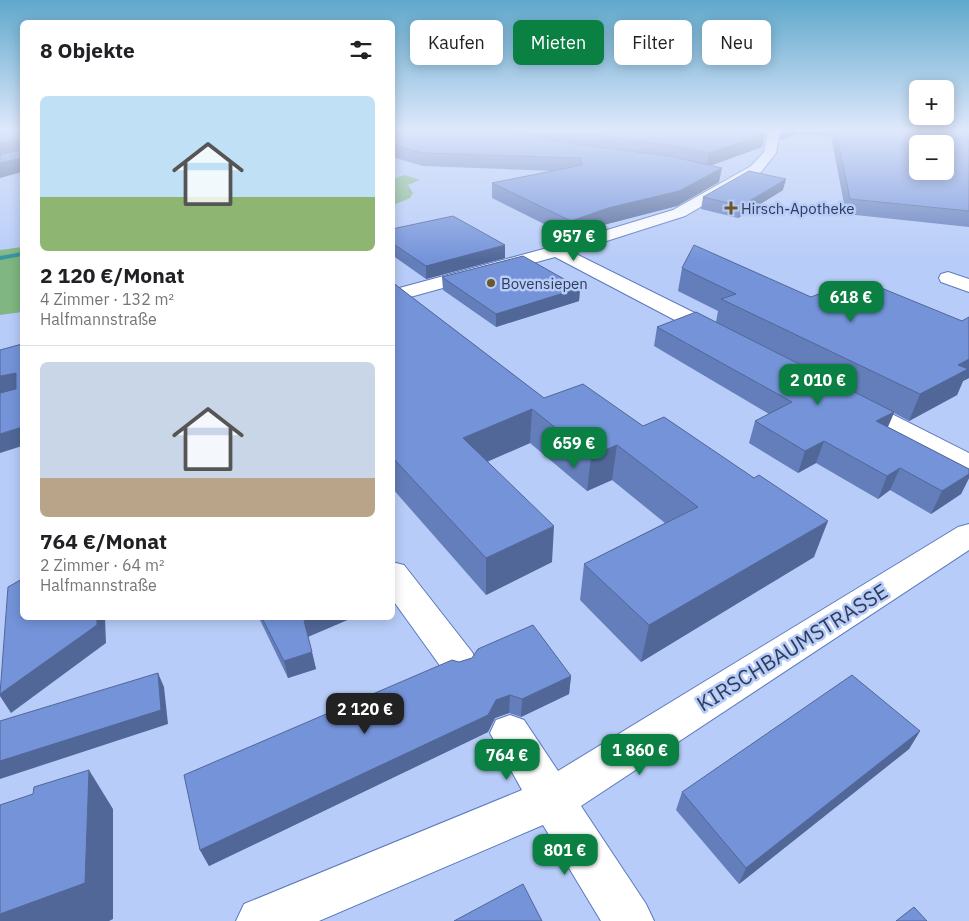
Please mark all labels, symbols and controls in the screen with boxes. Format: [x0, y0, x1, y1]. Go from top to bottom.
chip: Kaufen [410, 20, 503, 65]
chip: Mieten [513, 20, 604, 65]
chip: Filter [614, 20, 692, 65]
chip: Neu [702, 20, 771, 65]
text: 8 Objekte [40, 36, 135, 64]
icon: filters [347, 36, 375, 64]
map controls [909, 80, 954, 180]
button: + [909, 80, 954, 125]
icon: home [163, 129, 253, 219]
button: − [909, 135, 954, 180]
place label: Hirsch-Apotheke [741, 199, 855, 218]
marker: Hirsch-Apotheke [725, 202, 737, 214]
pin: 957 € [539, 220, 609, 262]
text: 957 € [553, 226, 595, 246]
text: 2 120 €/Monat [40, 261, 185, 289]
place label: Bovensiepen [501, 274, 588, 293]
marker: Bovensiepen [485, 277, 497, 289]
pin: 618 € [816, 280, 886, 323]
text: 618 € [830, 287, 872, 307]
text: 4 Zimmer · 132 m² [40, 289, 174, 309]
text: Halfmannstraße [40, 309, 157, 329]
pin: 2 010 € [772, 364, 864, 406]
text: 2 010 € [790, 370, 846, 390]
icon: home [163, 394, 253, 484]
pin: 659 € [539, 426, 609, 469]
text: 659 € [553, 433, 595, 453]
text: 764 €/Monat [40, 527, 167, 555]
text: 2 Zimmer · 64 m² [40, 555, 165, 575]
text: Halfmannstraße [40, 575, 157, 595]
street label: KIRSCHBAUMSTRASSE [691, 577, 893, 717]
pin: 2 120 € [319, 692, 411, 735]
text: 2 120 € [337, 699, 393, 719]
pin: 1 860 € [594, 734, 686, 776]
pin: 764 € [472, 738, 542, 781]
text: 1 860 € [612, 740, 668, 760]
text: 764 € [486, 745, 528, 765]
pin: 801 € [530, 834, 600, 876]
text: 801 € [544, 840, 586, 860]

